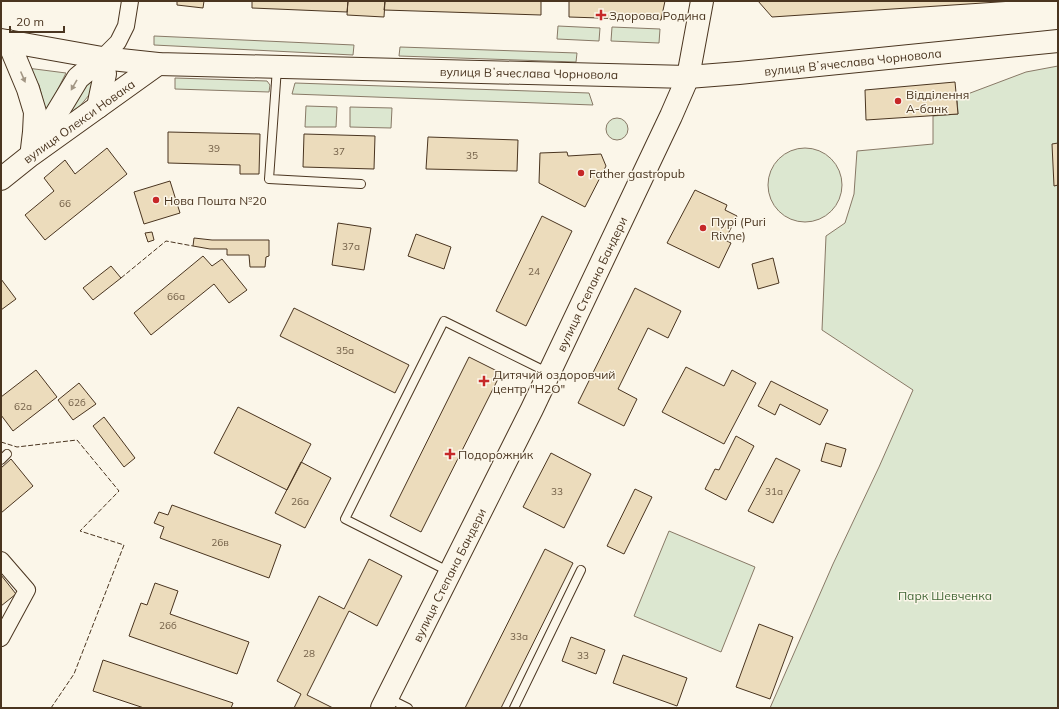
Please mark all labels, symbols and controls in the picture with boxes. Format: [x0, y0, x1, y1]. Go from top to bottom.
scale bar [10, 8, 64, 34]
place label: Здорова Родина [609, 8, 706, 23]
marker: Здорова Родина [596, 10, 606, 20]
text: 20 m [16, 14, 44, 29]
street label: вулиця Вʼячеслава Чорновола [764, 45, 942, 79]
street label: вулиця Вʼячеслава Чорновола [440, 64, 618, 82]
one-way arrow [21, 72, 27, 84]
street label: вулиця Олекси Новака [20, 76, 137, 166]
one-way arrow [70, 79, 77, 91]
place label: Відділення А-банк [906, 87, 969, 116]
marker: Відділення А-банк [893, 96, 903, 106]
house number: 39 [208, 142, 220, 155]
house number: 37 [333, 145, 345, 158]
house number: 35 [466, 149, 478, 162]
place label: Father gastropub [589, 166, 685, 181]
marker: Father gastropub [576, 168, 586, 178]
place label: Нова Пошта №20 [164, 193, 267, 208]
marker: Нова Пошта №20 [151, 195, 161, 205]
house number: 66 [59, 197, 71, 210]
street label: вулиця Степана Бандери [553, 214, 630, 354]
place label: Пурі (Puri Rivne) [711, 214, 766, 243]
marker: Пурі (Puri Rivne) [698, 223, 708, 233]
house number: 37а [342, 240, 360, 253]
house number: 24 [528, 265, 540, 278]
house number: 66а [167, 290, 185, 303]
house number: 35а [336, 344, 354, 357]
place label: Дитячий оздоровчий центр "H2O" [493, 367, 615, 396]
marker: Дитячий оздоровчий центр "H2O" [478, 375, 490, 387]
house number: 62б [68, 396, 86, 409]
house number: 62а [14, 400, 32, 413]
place label: Подорожник [458, 447, 534, 462]
marker: Подорожник [445, 449, 455, 459]
house number: 33 [551, 485, 563, 498]
house number: 31а [765, 485, 783, 498]
house number: 26а [291, 495, 309, 508]
street label: вулиця Степана Бандери [409, 505, 489, 644]
house number: 26в [211, 536, 229, 549]
park label: Парк Шевченка [898, 588, 992, 603]
house number: 26б [159, 619, 177, 632]
house number: 33а [510, 630, 528, 643]
house number: 28 [303, 647, 315, 660]
house number: 33 [577, 649, 589, 662]

